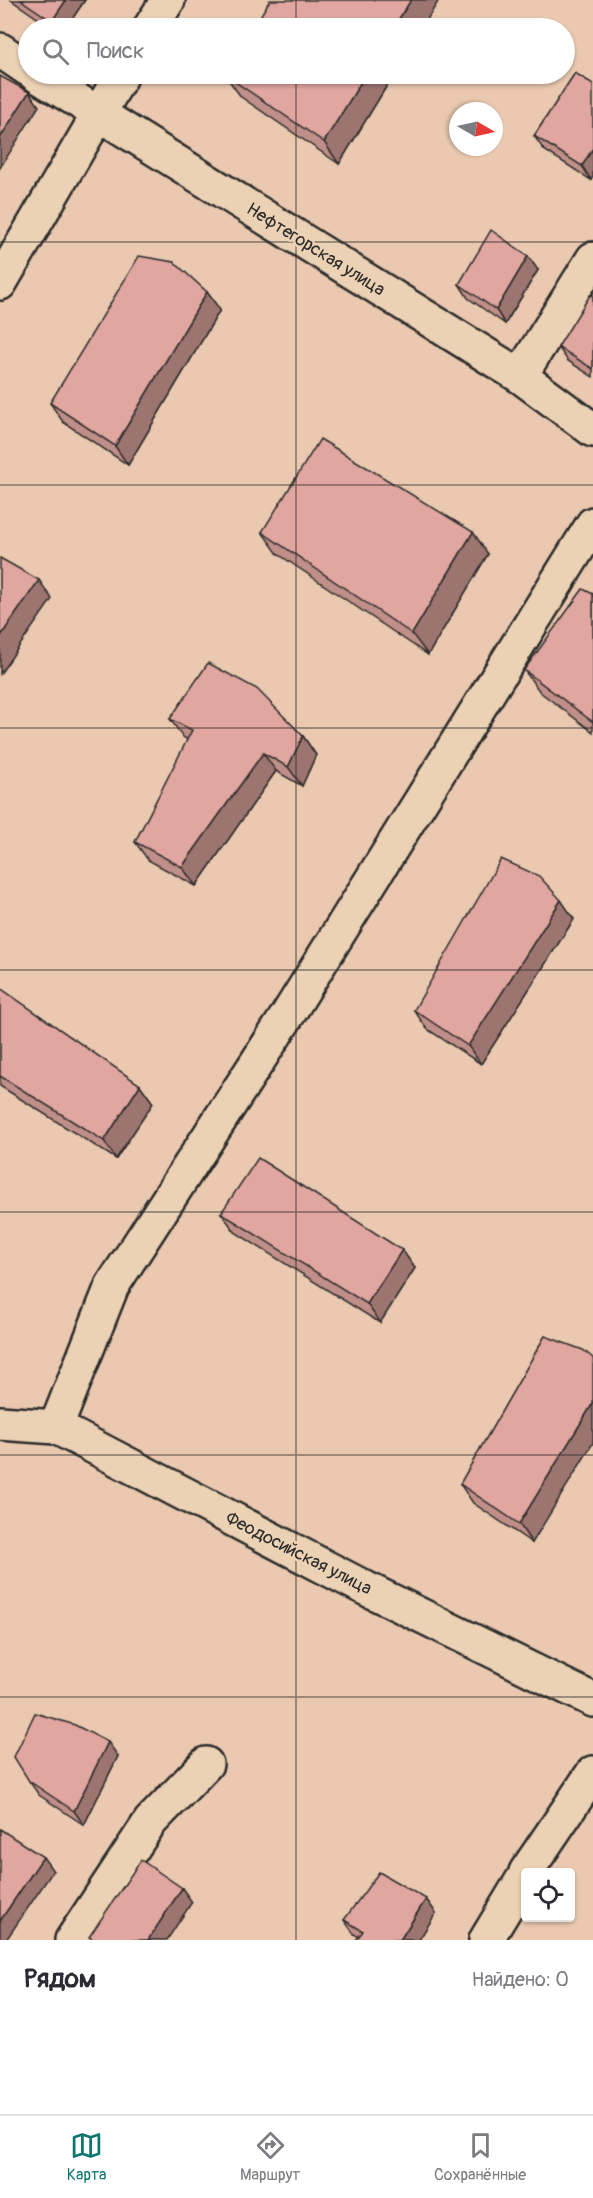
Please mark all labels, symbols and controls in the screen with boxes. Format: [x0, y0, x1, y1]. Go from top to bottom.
search box [18, 18, 575, 84]
icon: search [39, 35, 72, 68]
text: Поиск [87, 37, 144, 65]
north arrow [449, 102, 503, 156]
street label: Нефтегорская улица [242, 198, 389, 301]
street label: Феодосийская улица [222, 1507, 376, 1600]
map controls [521, 1868, 575, 1922]
button: locate [521, 1868, 575, 1922]
text: Рядом [24, 1963, 96, 1995]
text: Найдено: 0 [472, 1967, 569, 1992]
tab: Карта [67, 2129, 106, 2185]
tab: Маршрут [240, 2129, 300, 2185]
tab: Сохранённые [434, 2129, 526, 2185]

